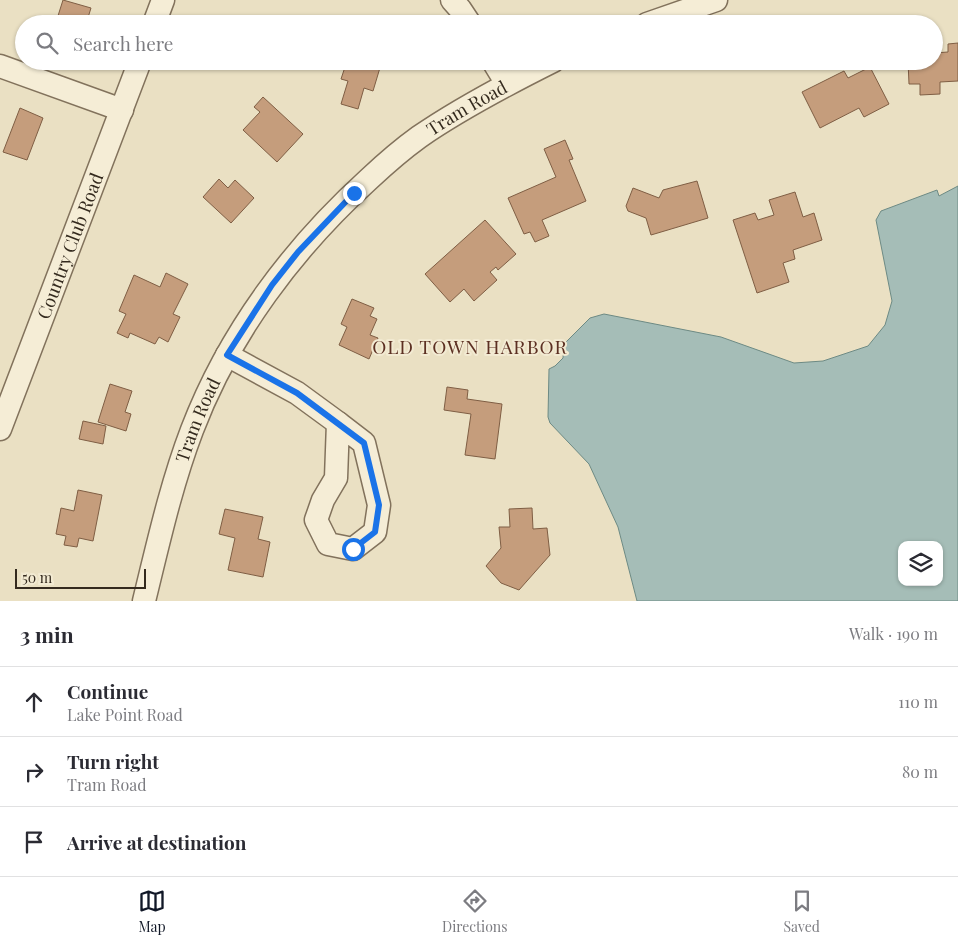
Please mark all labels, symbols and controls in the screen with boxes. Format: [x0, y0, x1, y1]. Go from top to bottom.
search box [15, 15, 943, 70]
icon: search [33, 29, 61, 57]
text: Search here [73, 30, 173, 56]
street label: Tram Road [422, 74, 512, 141]
street label: Country Club Road [31, 169, 109, 322]
route end [343, 182, 366, 205]
district label: OLD TOWN HARBOR [372, 333, 568, 359]
street label: Tram Road [169, 373, 226, 465]
route start [342, 538, 365, 561]
map controls [898, 541, 943, 586]
button: layers [898, 541, 943, 586]
scale bar [15, 566, 146, 589]
text: 50 m [22, 568, 52, 587]
text: 3 min [20, 620, 74, 648]
text: Walk · 190 m [849, 623, 938, 644]
text: Continue [67, 678, 148, 704]
icon: ahead [20, 688, 48, 716]
text: 110 m [898, 691, 938, 712]
text: Lake Point Road [67, 704, 183, 725]
text: Turn right [67, 748, 159, 774]
icon: right [20, 758, 48, 786]
text: 80 m [902, 761, 938, 782]
text: Tram Road [67, 774, 147, 795]
icon: arrive [20, 828, 48, 856]
text: Arrive at destination [67, 829, 247, 855]
tab: Map [138, 887, 166, 936]
tab: Directions [442, 887, 507, 936]
tab: Saved [784, 887, 820, 936]

